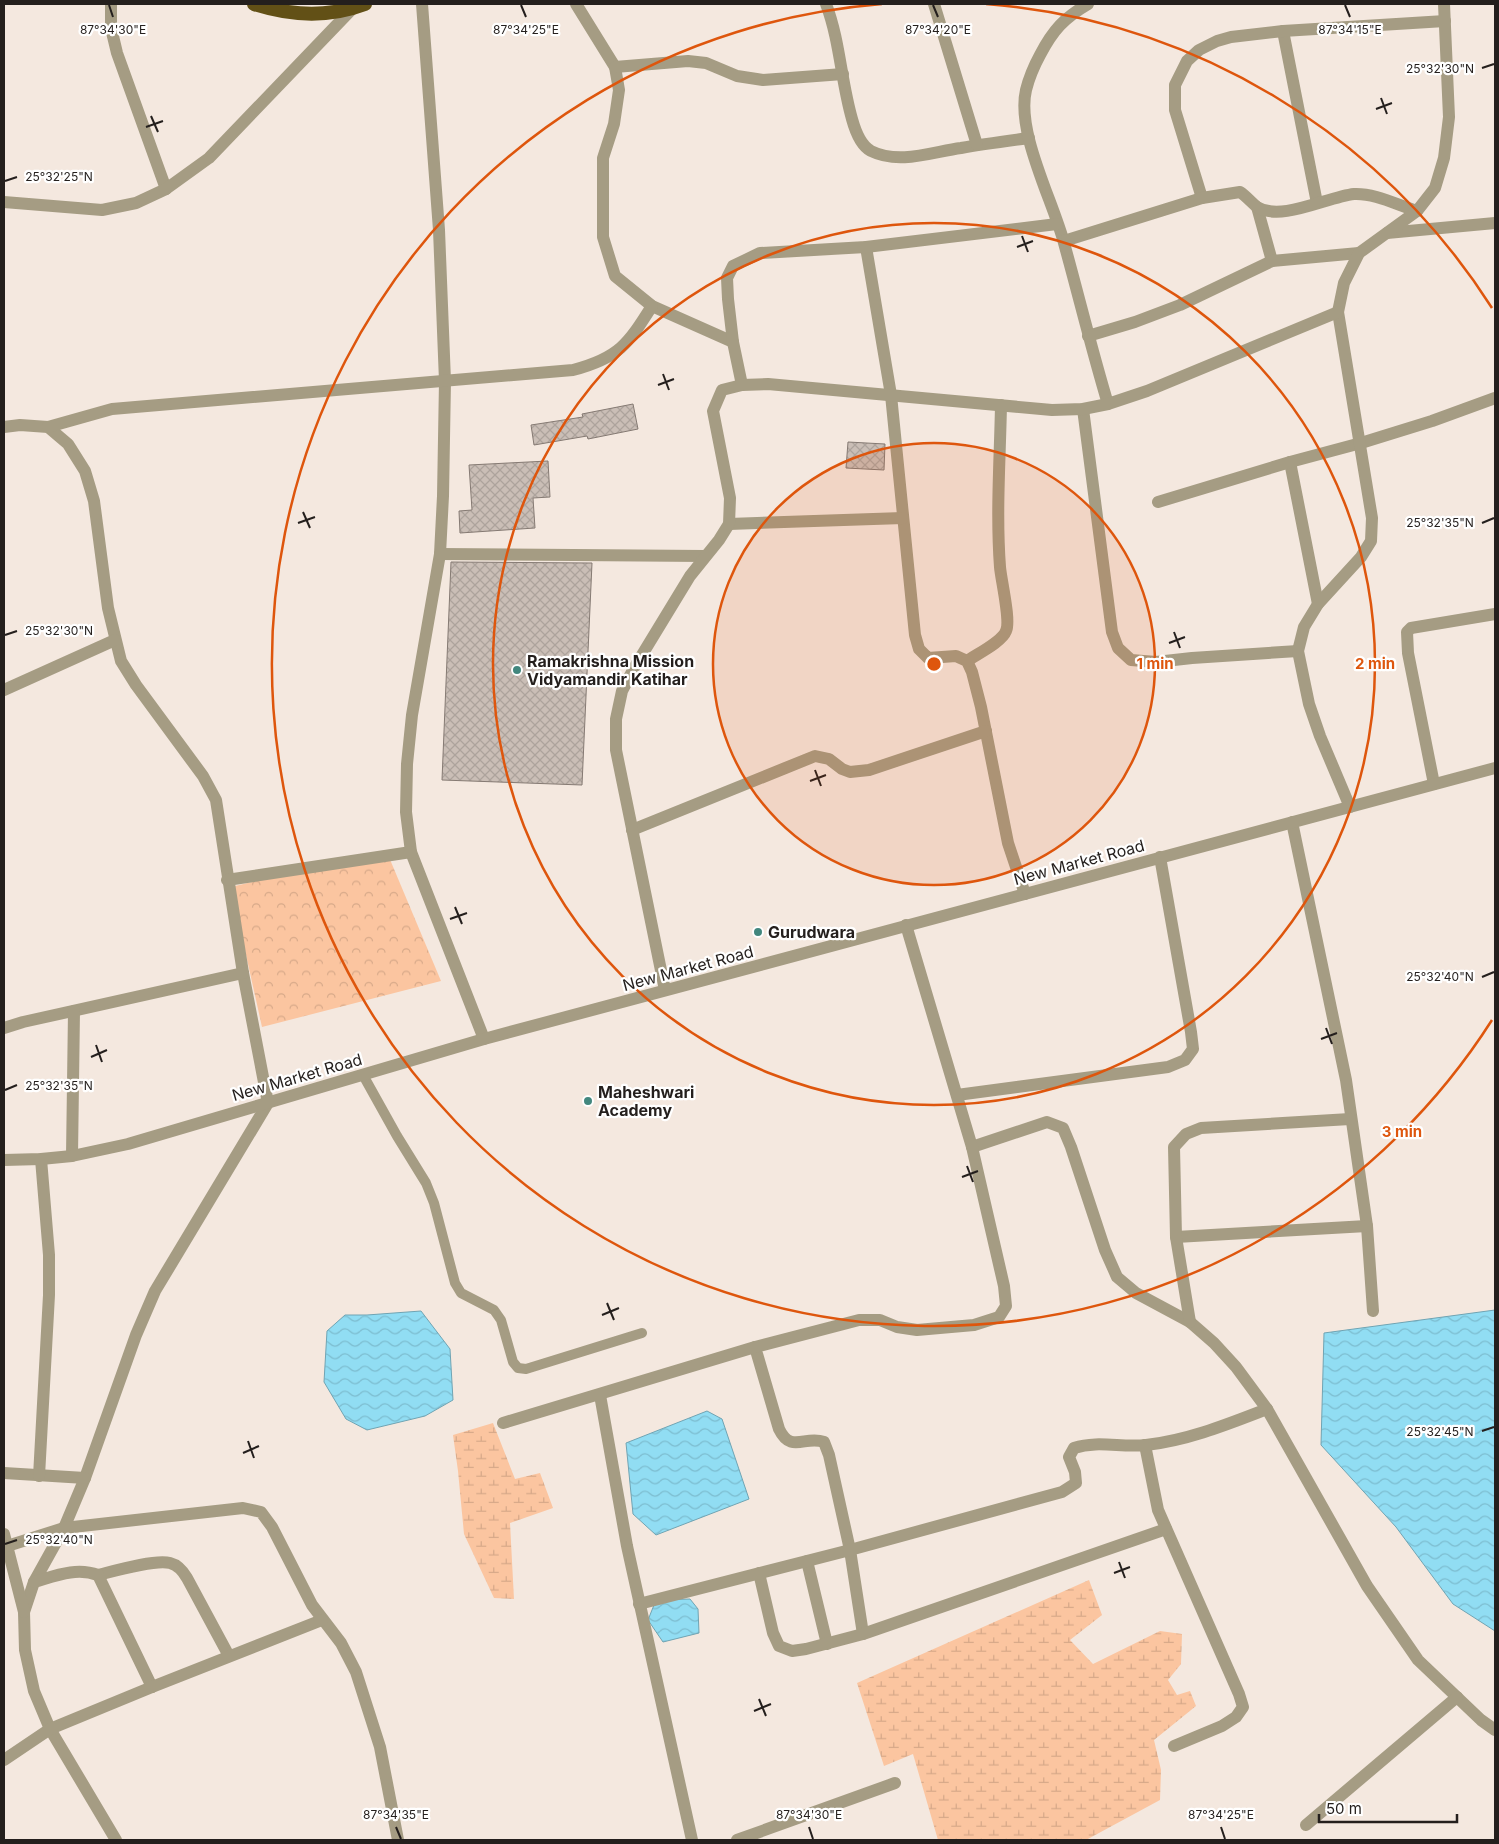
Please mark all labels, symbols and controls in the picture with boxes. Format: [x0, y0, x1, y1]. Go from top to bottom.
text: 87°34'30"E [80, 22, 146, 37]
text: 87°34'25"E [493, 22, 559, 37]
text: 87°34'20"E [905, 22, 971, 37]
text: 87°34'15"E [1318, 22, 1382, 37]
text: 25°32'30"N [1406, 61, 1474, 76]
text: 25°32'25"N [25, 169, 93, 184]
text: 25°32'35"N [1406, 515, 1474, 530]
text: 25°32'30"N [25, 623, 93, 638]
place label: Ramakrishna Mission Vidyamandir Katihar [527, 651, 694, 689]
text: 1 min [1136, 654, 1174, 673]
text: 2 min [1355, 654, 1395, 673]
centre of rings [925, 655, 943, 673]
marker: Ramakrishna Mission Vidyamandir Katihar [511, 664, 523, 676]
street label: New Market Road [1011, 835, 1147, 889]
place label: Gurudwara [768, 922, 855, 942]
marker: Gurudwara [752, 926, 764, 938]
street label: New Market Road [620, 941, 756, 995]
text: 25°32'40"N [1406, 969, 1474, 984]
street label: New Market Road [230, 1049, 364, 1105]
text: 25°32'35"N [25, 1078, 93, 1093]
place label: Maheshwari Academy [598, 1082, 694, 1120]
marker: Maheshwari Academy [582, 1095, 594, 1107]
text: 3 min [1382, 1122, 1422, 1141]
text: 25°32'45"N [1406, 1424, 1474, 1439]
text: 25°32'40"N [25, 1532, 93, 1547]
scale bar [1319, 1792, 1456, 1824]
text: 50 m [1326, 1799, 1362, 1818]
text: 87°34'35"E [363, 1807, 429, 1822]
text: 87°34'30"E [776, 1807, 842, 1822]
text: 87°34'25"E [1188, 1807, 1254, 1822]

